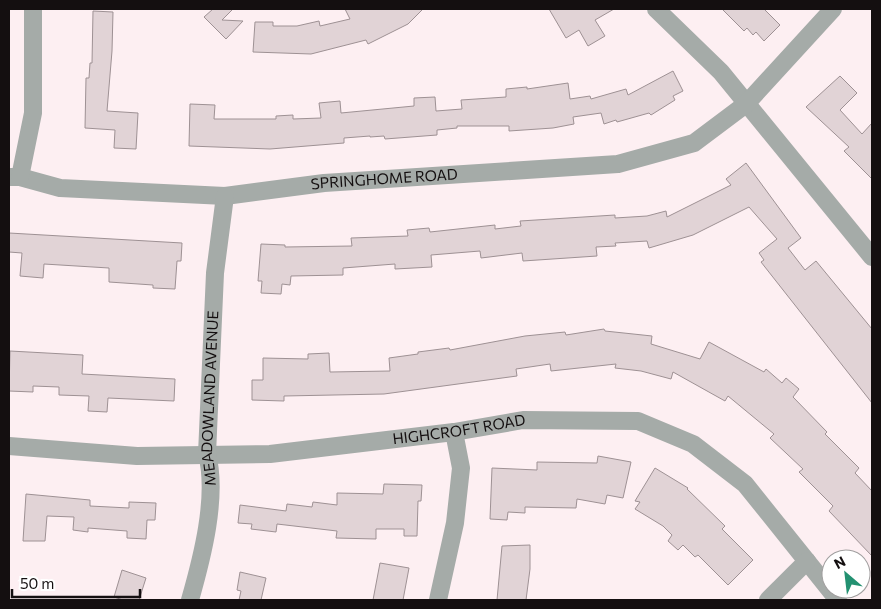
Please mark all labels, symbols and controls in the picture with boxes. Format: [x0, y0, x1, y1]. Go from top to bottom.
street label: SPRINGHOME ROAD [310, 164, 458, 193]
street label: MEADOWLAND AVENUE [197, 310, 221, 486]
street label: HIGHCROFT ROAD [391, 410, 527, 447]
north arrow [821, 549, 871, 599]
text: N [831, 552, 848, 572]
scale bar [12, 566, 140, 598]
text: 50 m [20, 574, 54, 592]

